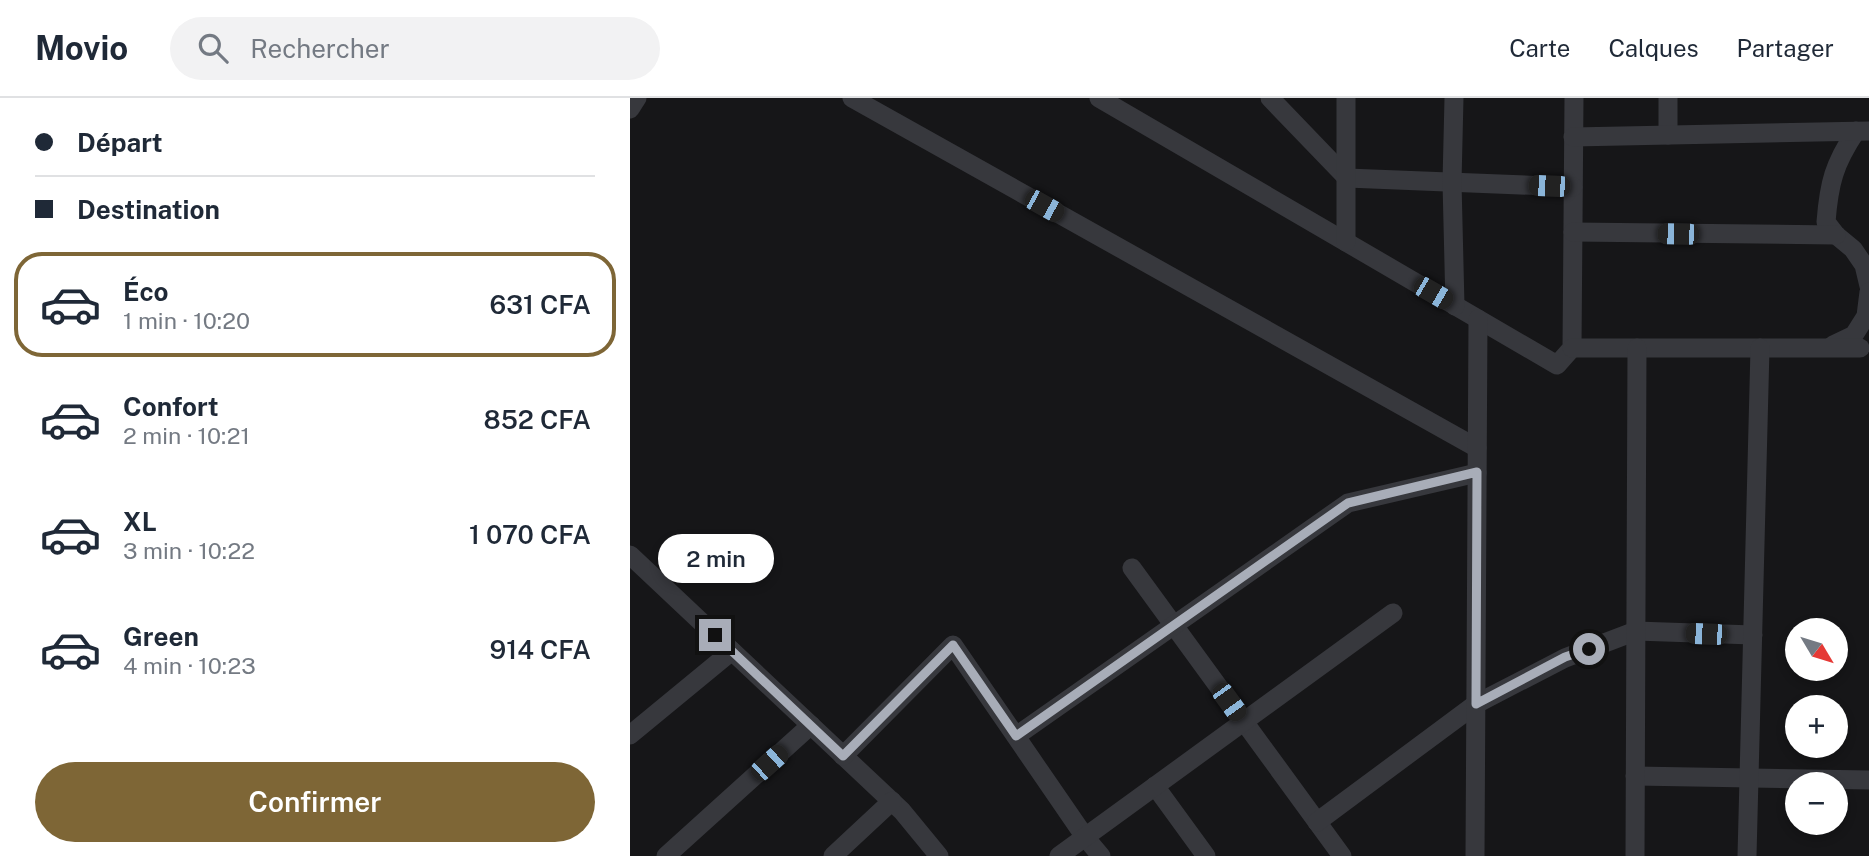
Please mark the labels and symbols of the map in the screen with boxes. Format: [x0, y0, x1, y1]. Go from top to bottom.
car [1528, 175, 1571, 197]
car [1021, 187, 1068, 225]
car [1657, 223, 1700, 245]
car [1410, 273, 1457, 313]
callout: 2 min [657, 533, 773, 582]
north arrow [1785, 618, 1848, 681]
route end [699, 619, 731, 651]
car [1685, 623, 1728, 645]
route start [1573, 633, 1605, 665]
car [1209, 679, 1250, 725]
car [747, 741, 792, 785]

